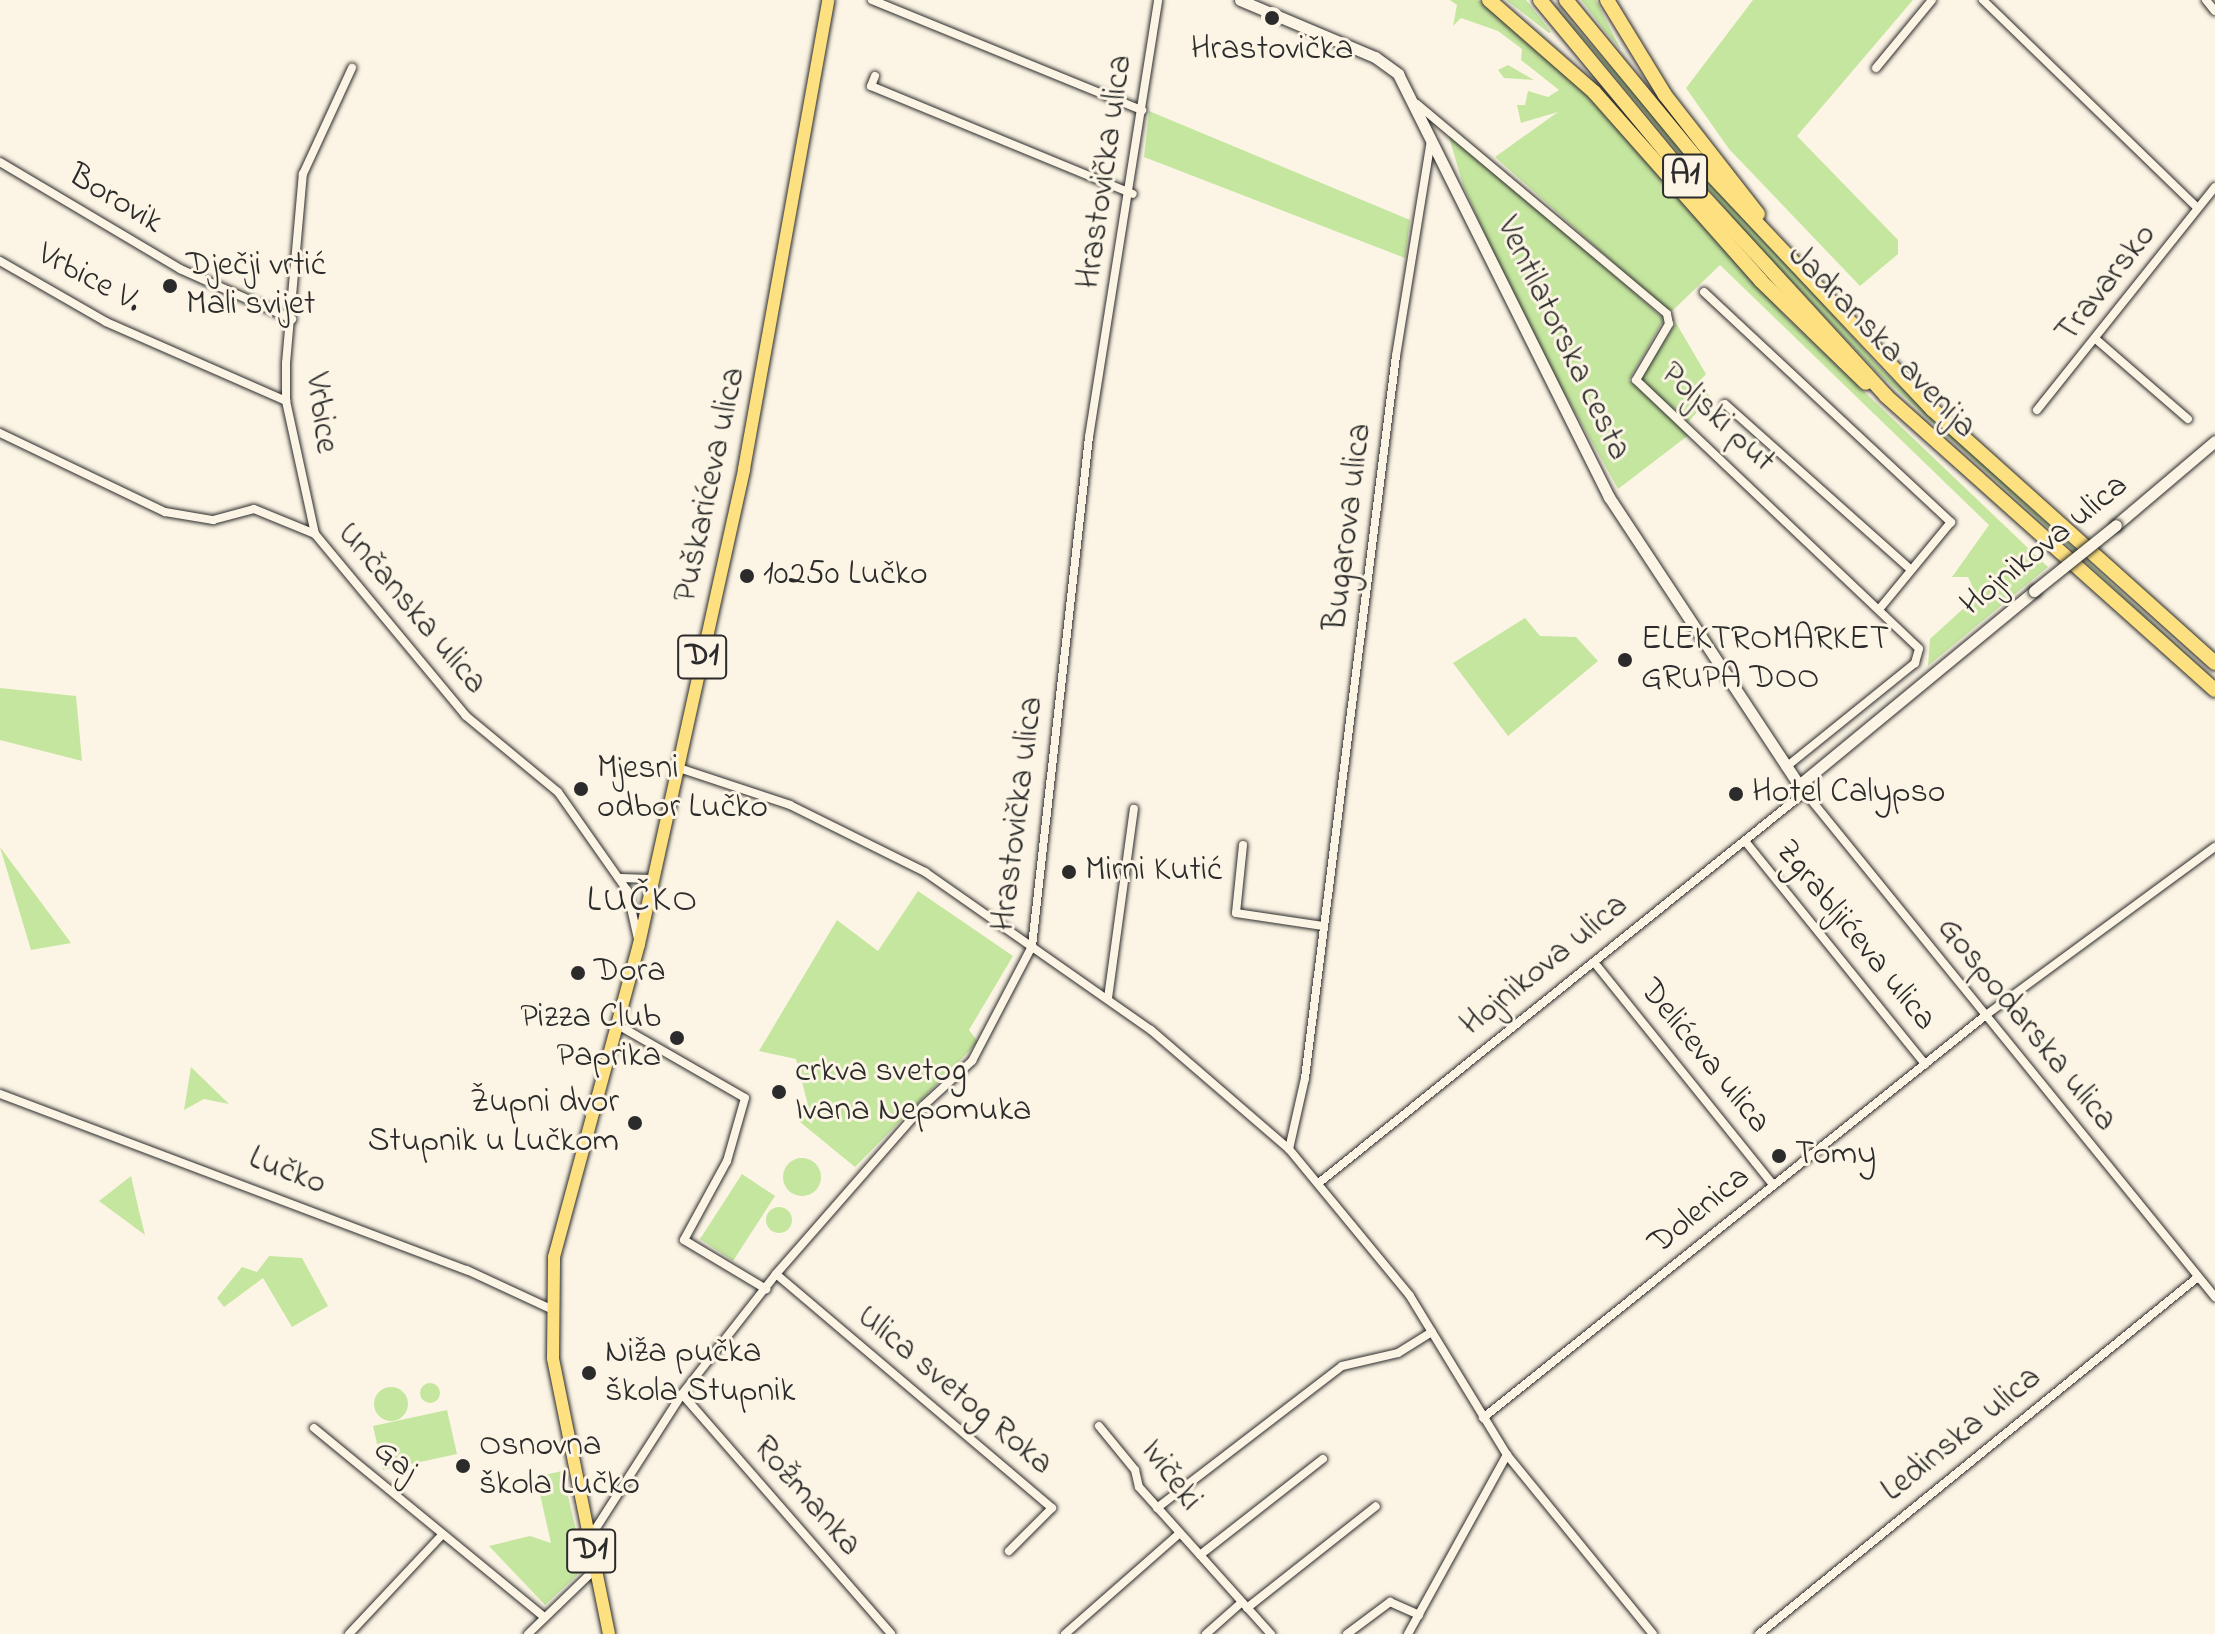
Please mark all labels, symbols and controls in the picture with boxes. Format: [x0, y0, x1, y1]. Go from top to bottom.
marker: Hrastovička [1263, 9, 1281, 27]
place label: Hrastovička [1191, 31, 1353, 71]
street label: Hrastovička ulica [1069, 52, 1143, 292]
road number: A1 [1661, 148, 1709, 204]
street label: Borovik [60, 156, 170, 244]
street label: Ventilatorska cesta [1485, 211, 1639, 467]
street label: Travarsko [2048, 216, 2166, 352]
street label: Vrbice V. [30, 235, 148, 323]
street label: Jadranska avenija [1778, 236, 1984, 448]
place label: Dječji vrtić Mali svijet [186, 246, 326, 326]
marker: Dječji vrtić Mali svijet [161, 277, 179, 295]
street label: Poljski put [1651, 354, 1783, 482]
street label: Puškarićeva ulica [666, 364, 756, 606]
street label: Vrbice [294, 370, 346, 456]
street label: Bugarova ulica [1316, 421, 1382, 633]
street label: Hojnikova ulica [1953, 466, 2137, 626]
street label: Unčanska ulica [327, 515, 495, 703]
place label: 10250 Lučko [763, 556, 928, 596]
marker: 10250 Lučko [738, 567, 756, 585]
place label: ELEKTROMARKET GRUPA DOO [1641, 620, 1889, 700]
road number: D1 [676, 629, 728, 685]
marker: ELEKTROMARKET GRUPA DOO [1616, 651, 1634, 669]
street label: Hrastovička ulica [984, 694, 1054, 934]
place label: Mjesni odbor Lučko [597, 749, 768, 828]
place label: Hotel Calypso [1752, 774, 1945, 814]
marker: Mjesni odbor Lučko [572, 780, 590, 798]
marker: Hotel Calypso [1727, 785, 1745, 803]
street label: Zgrabljićeva ulica [1766, 832, 1944, 1040]
place label: Mirni Kutić [1085, 852, 1222, 892]
marker: Mirni Kutić [1060, 863, 1078, 881]
district label: LUČKO [587, 879, 699, 925]
street label: Hojnikova ulica [1453, 886, 1637, 1046]
street label: Gospodarska ulica [1927, 910, 2125, 1140]
place label: Dora [594, 953, 666, 993]
marker: Dora [569, 964, 587, 982]
street label: Delićeva ulica [1629, 972, 1779, 1142]
place label: Pizza Club Paprika [520, 998, 661, 1078]
marker: Pizza Club Paprika [668, 1029, 686, 1047]
place label: crkva svetog Ivana Nepomuka [795, 1052, 1031, 1132]
place label: Župni dvor Stupnik u Lučkom [368, 1083, 619, 1162]
marker: crkva svetog Ivana Nepomuka [770, 1083, 788, 1101]
marker: Župni dvor Stupnik u Lučkom [626, 1114, 644, 1132]
place label: Tomy [1795, 1136, 1876, 1176]
street label: Lučko [243, 1139, 331, 1205]
marker: Tomy [1770, 1147, 1788, 1165]
street label: Dolenica [1641, 1158, 1759, 1264]
street label: Ulica svetog Roka [848, 1297, 1060, 1485]
place label: Niža pučka škola Stupnik [605, 1333, 795, 1412]
street label: Ledinska ulica [1874, 1358, 2050, 1512]
marker: Niža pučka škola Stupnik [580, 1364, 598, 1382]
place label: Osnovna škola Lučko [479, 1426, 640, 1506]
street label: Rožmanka [743, 1429, 869, 1565]
street label: Gaj [364, 1431, 426, 1491]
street label: Ivičeki [1130, 1432, 1210, 1520]
marker: Osnovna škola Lučko [454, 1457, 472, 1475]
road number: D1 [565, 1523, 617, 1579]

